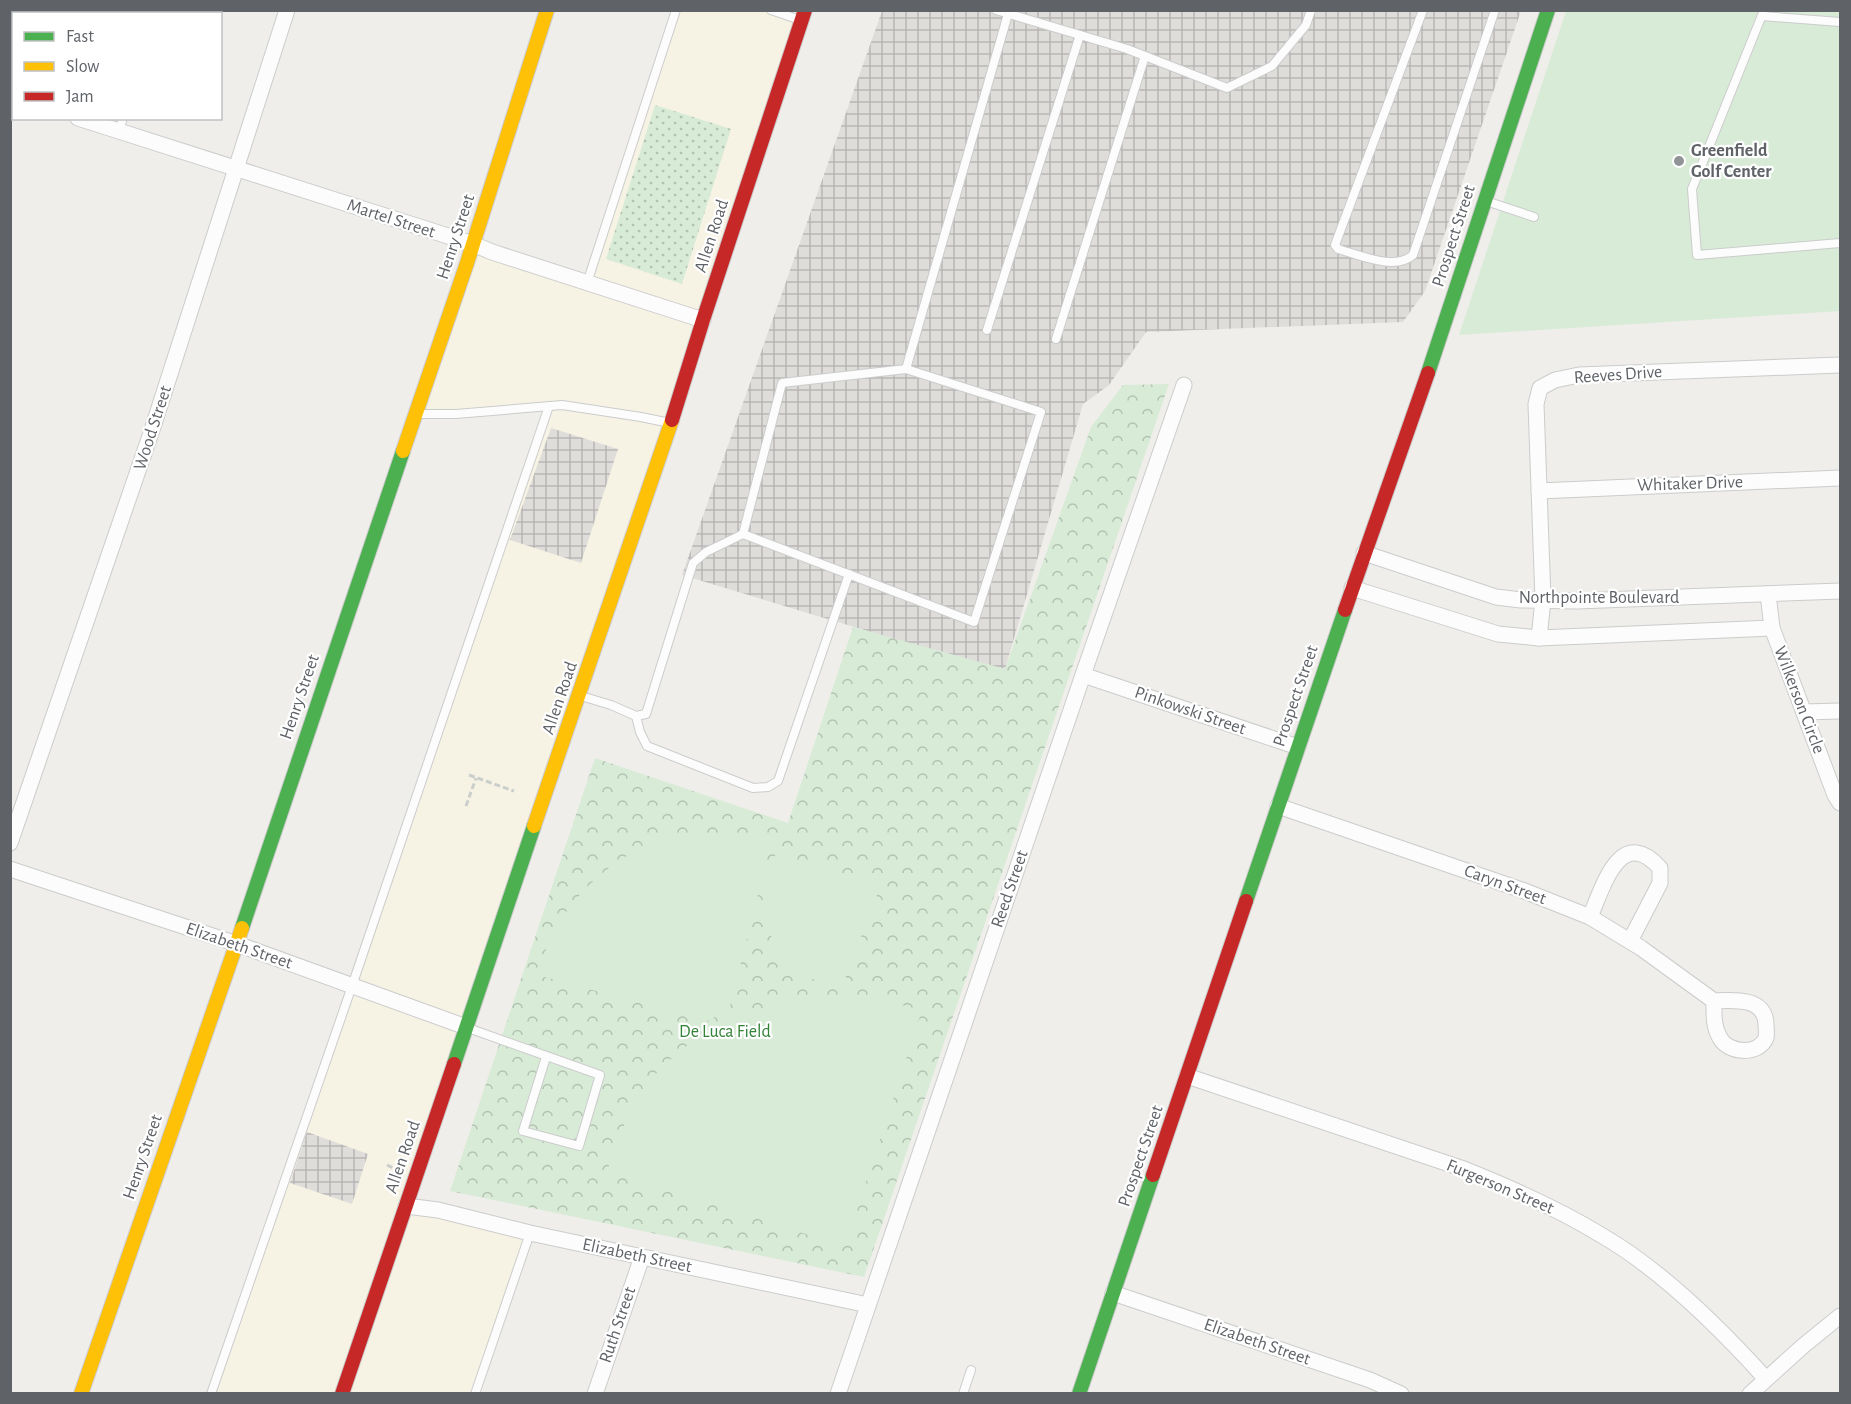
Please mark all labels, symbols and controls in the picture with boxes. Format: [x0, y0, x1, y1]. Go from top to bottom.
legend [12, 12, 222, 120]
text: Fast [66, 28, 94, 46]
text: Slow [66, 58, 99, 76]
text: Jam [66, 88, 94, 106]
place label: Greenfield Golf Center [1691, 142, 1772, 181]
marker: Greenfield Golf Center [1672, 154, 1686, 168]
street label: Prospect Street [1429, 183, 1479, 289]
street label: Henry Street [434, 192, 478, 282]
street label: Martel Street [345, 196, 438, 242]
street label: Allen Road [692, 197, 732, 275]
street label: Reeves Drive [1573, 363, 1663, 387]
street label: Wood Street [131, 383, 175, 472]
street label: Whitaker Drive [1637, 473, 1743, 495]
street label: Northpointe Boulevard [1519, 589, 1679, 607]
street label: Prospect Street [1270, 643, 1322, 749]
street label: Wilkerson Circle [1770, 644, 1828, 756]
street label: Henry Street [277, 652, 323, 742]
street label: Allen Road [539, 659, 581, 737]
street label: Pinkowski Street [1132, 684, 1248, 739]
street label: Reed Street [988, 848, 1032, 930]
street label: Caryn Street [1462, 862, 1549, 908]
street label: Elizabeth Street [184, 919, 295, 973]
park label: De Luca Field [679, 1023, 771, 1041]
street label: Prospect Street [1115, 1103, 1167, 1209]
street label: Henry Street [120, 1112, 166, 1202]
street label: Allen Road [382, 1118, 424, 1196]
street label: Furgerson Street [1444, 1156, 1556, 1218]
street label: Elizabeth Street [581, 1236, 694, 1276]
street label: Ruth Street [597, 1284, 639, 1365]
street label: Elizabeth Street [1202, 1315, 1313, 1369]

